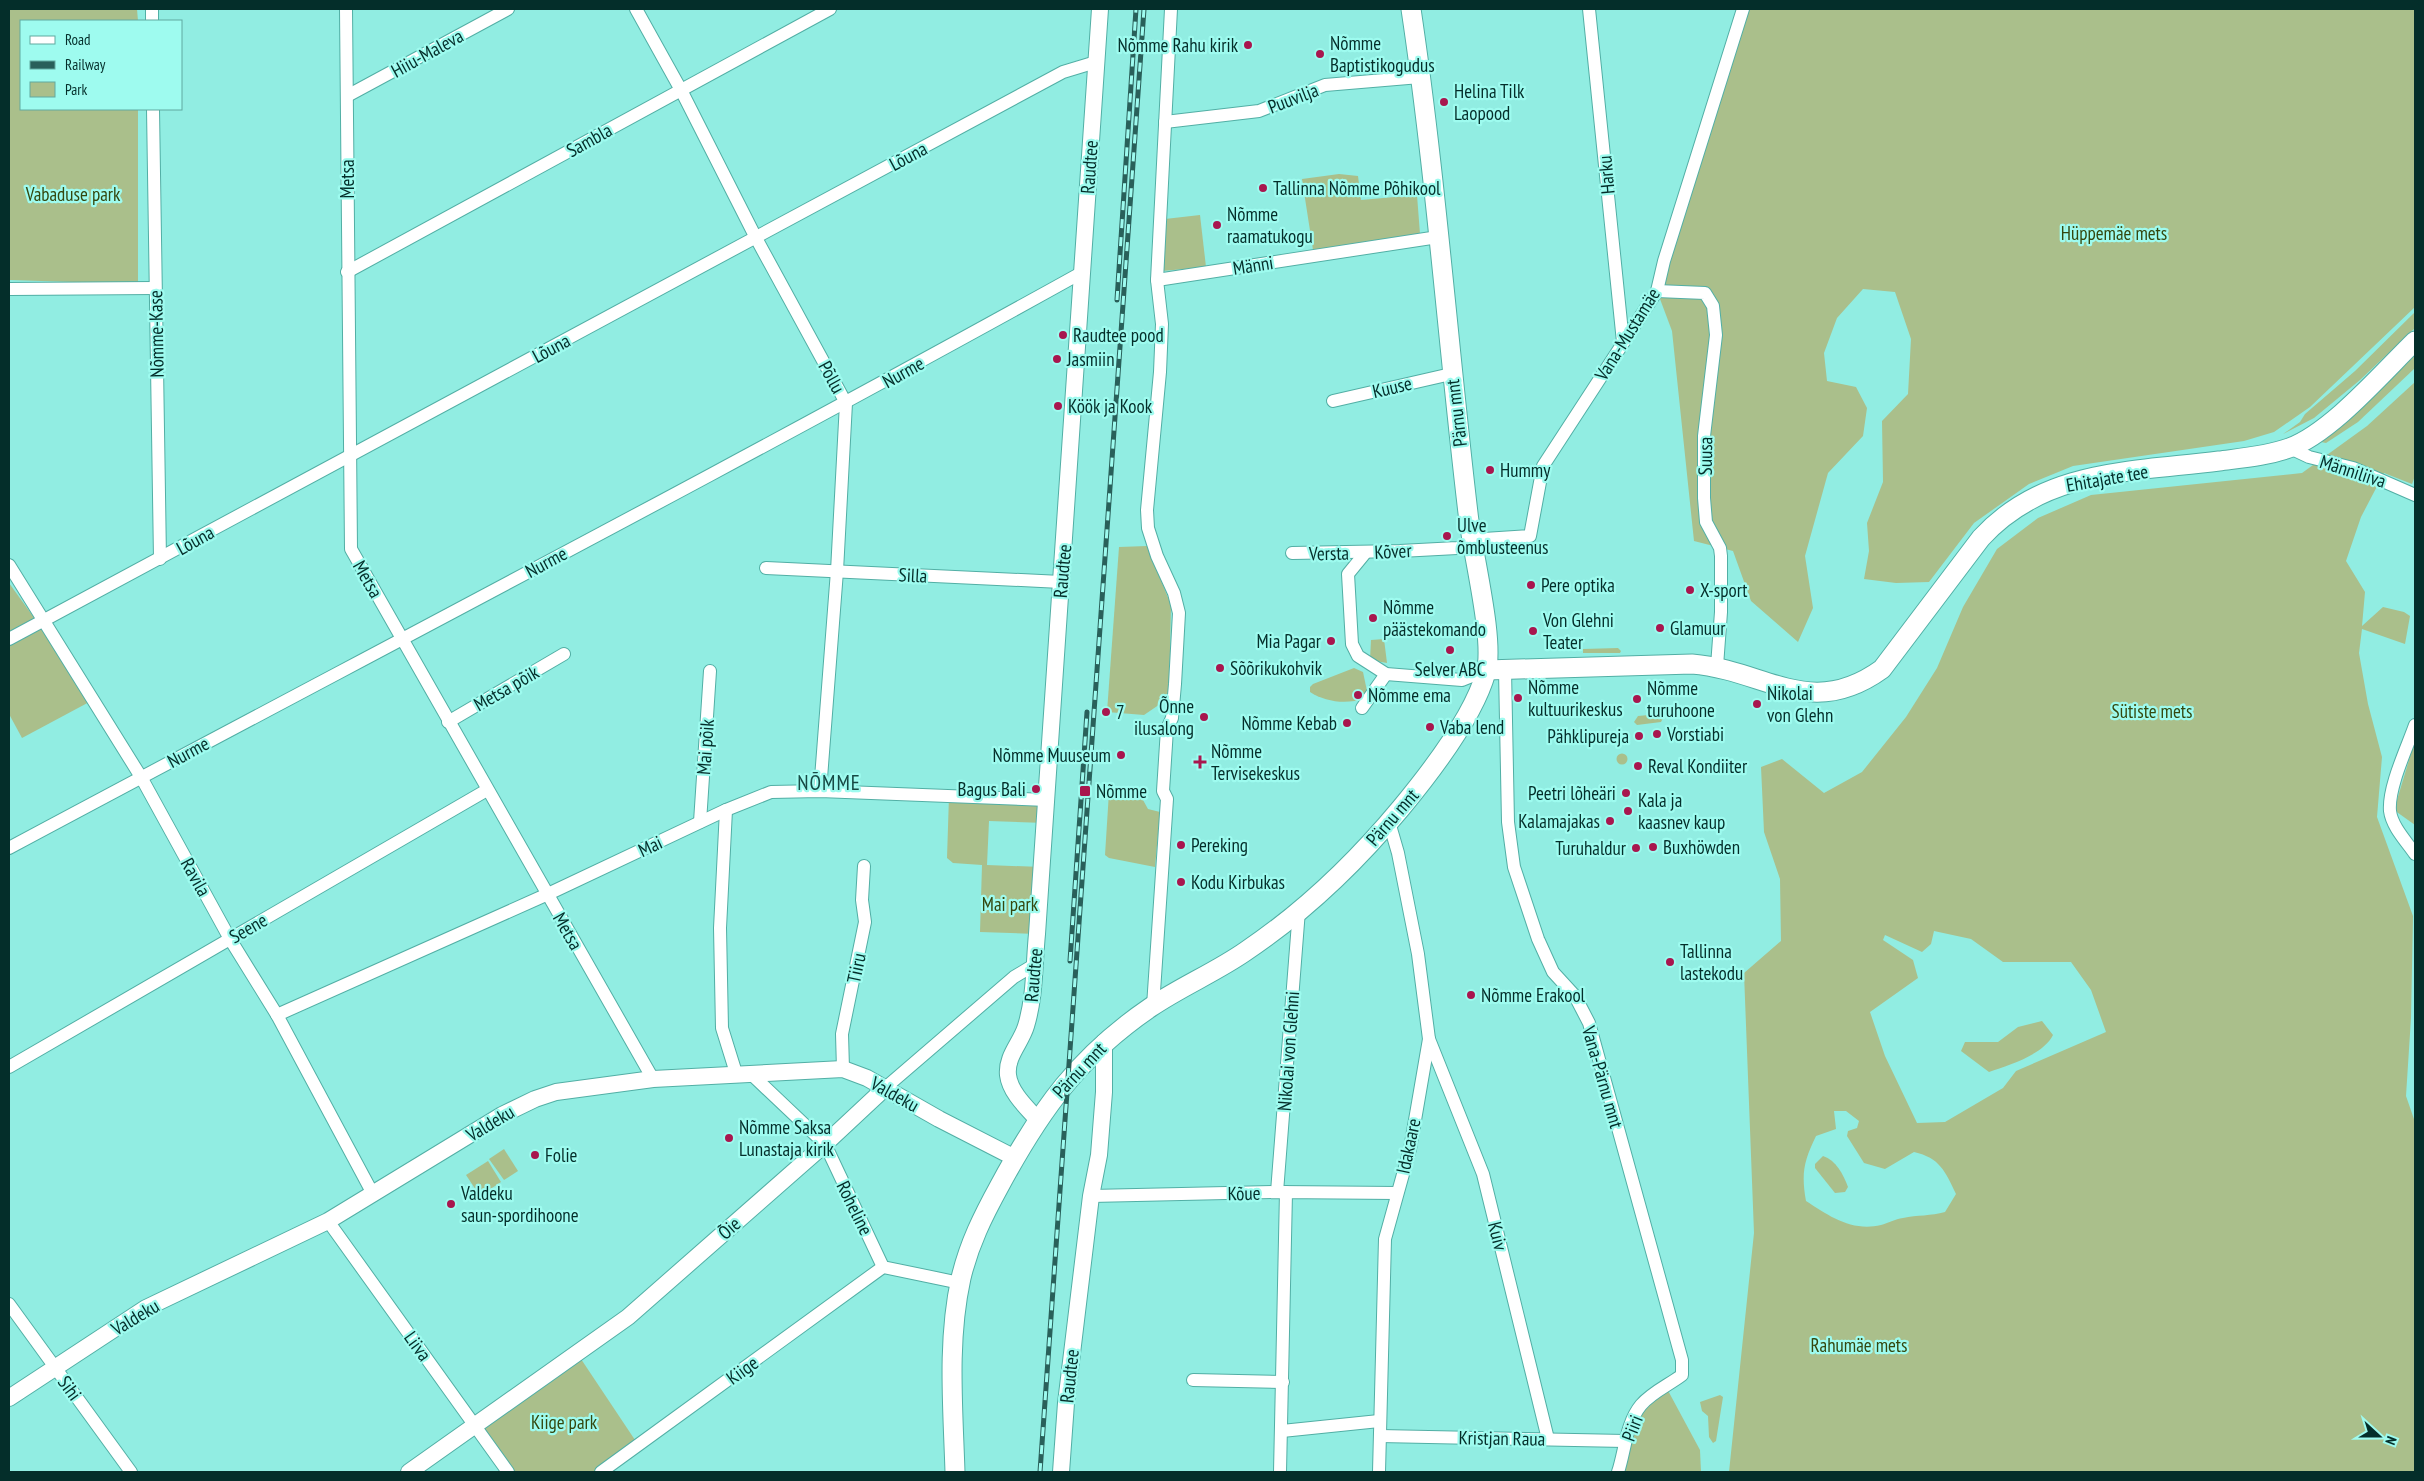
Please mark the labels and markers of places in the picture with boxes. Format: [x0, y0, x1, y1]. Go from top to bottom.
place label: Nõmme Baptistikogudus [1330, 31, 1435, 77]
place label: Nõmme Rahu kirik [1117, 33, 1239, 57]
marker: Nõmme Rahu kirik [1242, 39, 1254, 51]
marker: Nõmme Baptistikogudus [1314, 48, 1326, 60]
place label: Helina Tilk Laopood [1454, 79, 1525, 125]
marker: Helina Tilk Laopood [1438, 96, 1450, 108]
place label: Tallinna Nõmme Põhikool [1273, 176, 1441, 200]
marker: Tallinna Nõmme Põhikool [1257, 182, 1269, 194]
place label: Nõmme raamatukogu [1227, 202, 1313, 248]
marker: Nõmme raamatukogu [1211, 219, 1223, 231]
place label: Raudtee pood [1073, 323, 1164, 347]
marker: Raudtee pood [1057, 329, 1069, 341]
place label: Jasmiin [1066, 347, 1115, 371]
marker: Jasmiin [1051, 353, 1063, 365]
place label: Köök ja Kook [1068, 394, 1153, 418]
marker: Köök ja Kook [1052, 400, 1064, 412]
place label: Hummy [1500, 458, 1551, 482]
marker: Hummy [1484, 464, 1496, 476]
place label: Ulve õmblusteenus [1457, 513, 1549, 559]
marker: Ulve õmblusteenus [1441, 530, 1453, 542]
place label: Pere optika [1541, 573, 1615, 597]
place label: X-sport [1700, 578, 1748, 602]
marker: Pere optika [1525, 579, 1537, 591]
marker: X-sport [1684, 584, 1696, 596]
place label: Nõmme päästekomando [1383, 595, 1486, 641]
place label: Von Glehni Teater [1542, 608, 1614, 654]
marker: Nõmme päästekomando [1367, 612, 1379, 624]
place label: Glamuur [1670, 616, 1726, 640]
marker: Glamuur [1654, 622, 1666, 634]
marker: Von Glehni Teater [1527, 625, 1539, 637]
place label: Mia Pagar [1256, 629, 1322, 653]
marker: Mia Pagar [1325, 635, 1337, 647]
marker: Selver ABC [1444, 644, 1456, 656]
place label: Sõõrikukohvik [1230, 656, 1323, 680]
place label: Selver ABC [1415, 657, 1486, 681]
marker: Sõõrikukohvik [1214, 662, 1226, 674]
place label: Nõmme kultuurikeskus [1528, 675, 1623, 721]
place label: Nõmme turuhoone [1647, 676, 1715, 722]
place label: Nikolai von Glehn [1767, 681, 1833, 727]
place label: Nõmme ema [1368, 683, 1451, 707]
marker: Nõmme ema [1352, 689, 1364, 701]
marker: Nõmme kultuurikeskus [1512, 692, 1524, 704]
marker: Nõmme turuhoone [1631, 693, 1643, 705]
place label: Õnne ilusalong [1134, 694, 1194, 740]
marker: Nikolai von Glehn [1751, 698, 1763, 710]
place label: 7 [1116, 700, 1125, 724]
marker: 7 [1100, 706, 1112, 718]
marker: Õnne ilusalong [1198, 711, 1210, 723]
place label: Nõmme Kebab [1241, 711, 1337, 735]
place label: Vaba lend [1439, 715, 1504, 739]
marker: Nõmme Kebab [1341, 717, 1353, 729]
marker: Vaba lend [1424, 721, 1436, 733]
place label: Vorstiabi [1666, 722, 1724, 746]
place label: Pähklipureja [1547, 724, 1629, 748]
marker: Vorstiabi [1651, 728, 1663, 740]
marker: Pähklipureja [1633, 730, 1645, 742]
place label: Nõmme Tervisekeskus [1211, 739, 1300, 785]
place label: Nõmme Muuseum [992, 743, 1111, 767]
marker: Nõmme Muuseum [1115, 749, 1127, 761]
place label: Reval Kondiiter [1648, 754, 1748, 778]
marker: Nõmme Tervisekeskus [1193, 755, 1207, 769]
marker: Reval Kondiiter [1632, 760, 1644, 772]
place label: Bagus Bali [957, 777, 1026, 801]
place label: Nõmme [1096, 779, 1147, 803]
place label: Peetri lõheäri [1528, 781, 1616, 805]
marker: Bagus Bali [1030, 783, 1042, 795]
marker: Nõmme [1078, 784, 1092, 798]
marker: Peetri lõheäri [1620, 787, 1632, 799]
place label: Kala ja kaasnev kaup [1638, 788, 1725, 834]
marker: Kala ja kaasnev kaup [1622, 805, 1634, 817]
place label: Kalamajakas [1518, 809, 1600, 833]
marker: Kalamajakas [1604, 815, 1616, 827]
place label: Pereking [1191, 833, 1248, 857]
place label: Buxhöwden [1663, 835, 1740, 859]
place label: Turuhaldur [1555, 836, 1627, 860]
marker: Pereking [1175, 839, 1187, 851]
marker: Buxhöwden [1647, 841, 1659, 853]
marker: Turuhaldur [1630, 842, 1642, 854]
place label: Kodu Kirbukas [1191, 870, 1285, 894]
marker: Kodu Kirbukas [1175, 876, 1187, 888]
place label: Tallinna lastekodu [1680, 939, 1743, 985]
marker: Tallinna lastekodu [1664, 956, 1676, 968]
place label: Nõmme Erakool [1481, 983, 1586, 1007]
marker: Nõmme Erakool [1465, 989, 1477, 1001]
place label: Nõmme Saksa Lunastaja kirik [739, 1115, 835, 1161]
marker: Nõmme Saksa Lunastaja kirik [723, 1132, 735, 1144]
place label: Folie [545, 1143, 578, 1167]
marker: Folie [529, 1149, 541, 1161]
place label: Valdeku saun-spordihoone [460, 1181, 579, 1227]
marker: Valdeku saun-spordihoone [445, 1198, 457, 1210]

